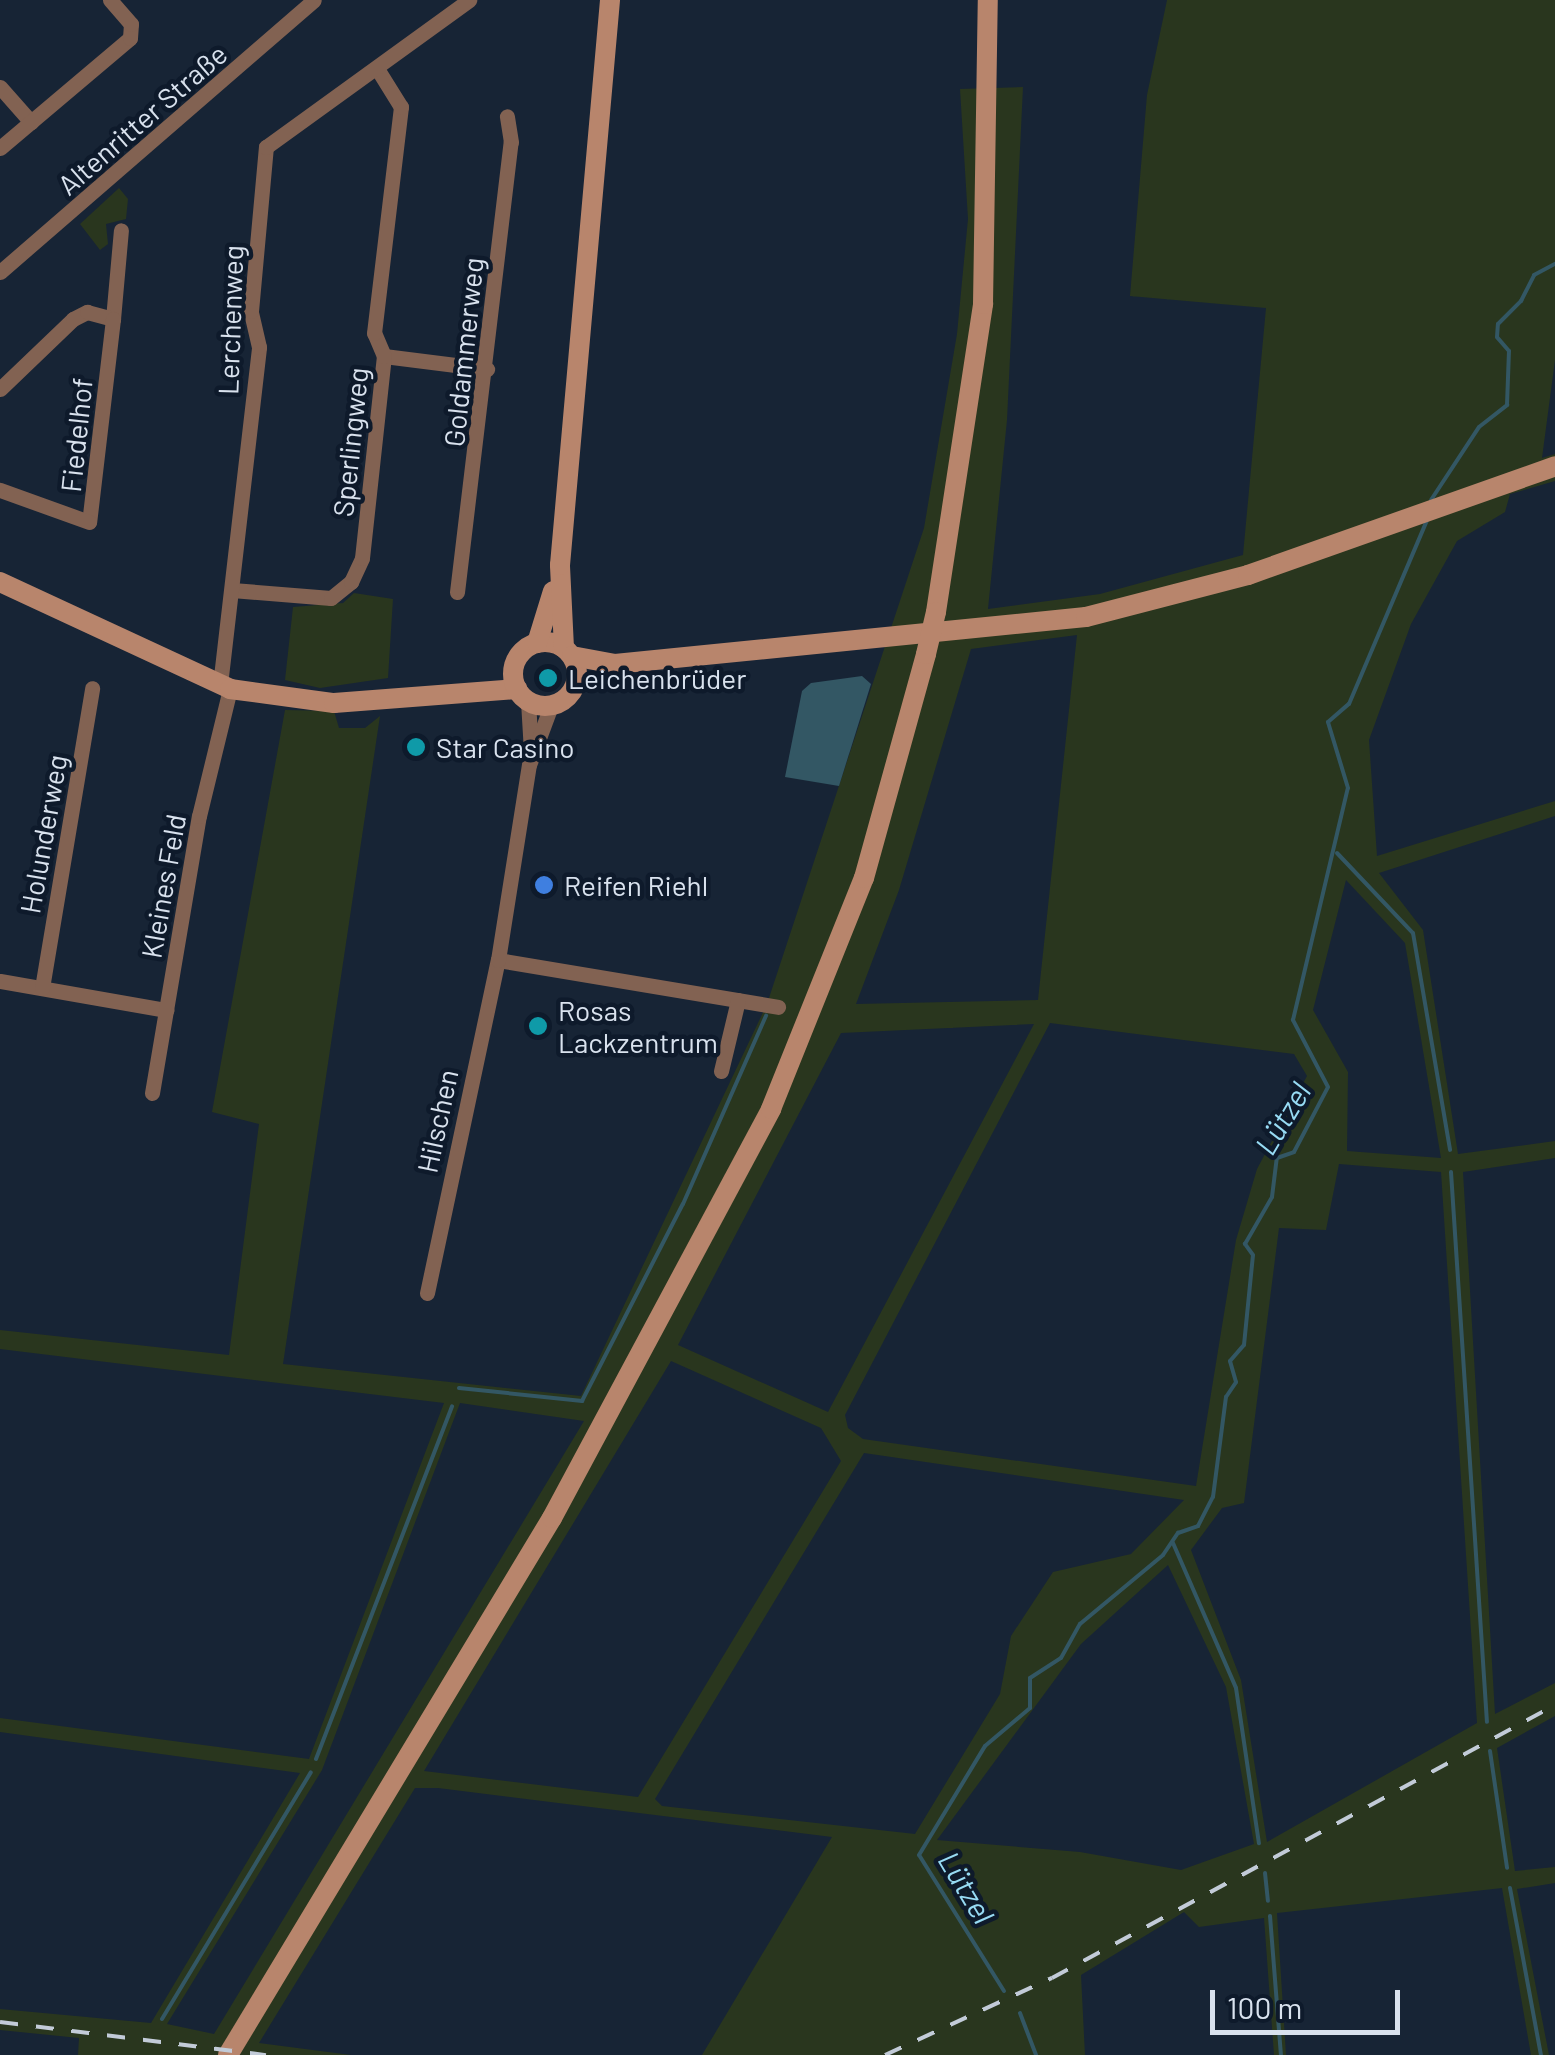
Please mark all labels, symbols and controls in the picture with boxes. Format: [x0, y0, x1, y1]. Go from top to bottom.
street label: Altenritter Straße [51, 37, 233, 201]
street label: Lerchenweg [211, 245, 249, 395]
street label: Goldammerweg [436, 256, 490, 448]
street label: Sperlingweg [325, 366, 375, 518]
street label: Fiedelhof [53, 376, 99, 494]
place label: Leichenbrüder [568, 661, 746, 695]
marker: Leichenbrüder [537, 667, 559, 689]
place label: Star Casino [436, 730, 575, 764]
marker: Star Casino [405, 736, 427, 758]
street label: Holunderweg [13, 752, 73, 916]
street label: Kleines Feld [134, 811, 192, 961]
place label: Reifen Riehl [564, 868, 708, 902]
marker: Reifen Riehl [533, 874, 555, 896]
place label: Rosas Lackzentrum [558, 993, 718, 1059]
marker: Rosas Lackzentrum [527, 1015, 549, 1037]
street label: Hilschen [410, 1066, 464, 1176]
water label: Lützel [1246, 1075, 1318, 1161]
water label: Lützel [931, 1844, 1003, 1930]
scale bar [1215, 1970, 1405, 2032]
text: 100 m [1227, 1989, 1302, 2025]

